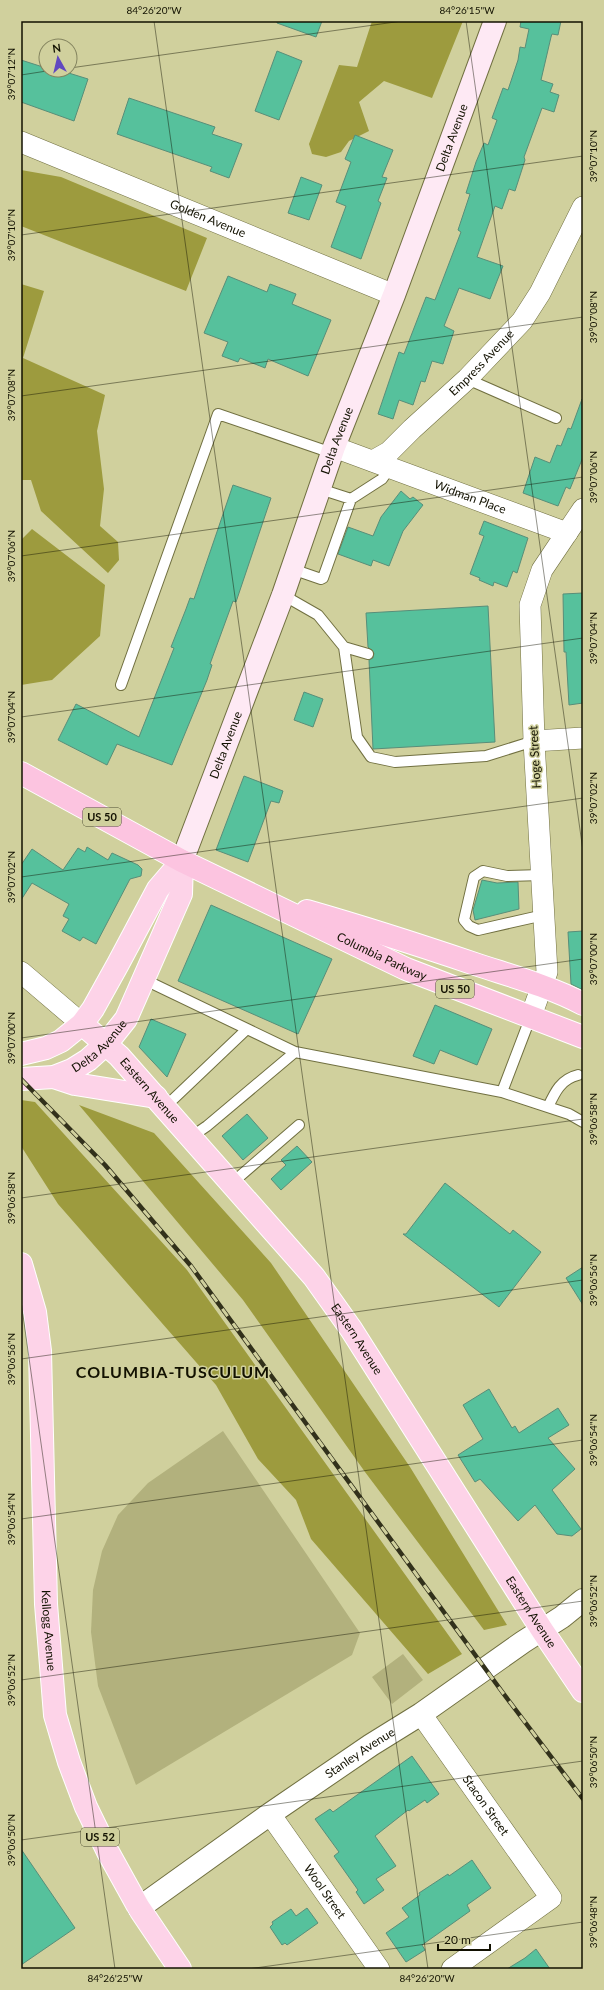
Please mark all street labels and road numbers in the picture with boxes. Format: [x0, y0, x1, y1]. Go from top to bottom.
street label: Delta Avenue [432, 102, 471, 174]
street label: Golden Avenue [168, 196, 248, 240]
street label: Empress Avenue [446, 326, 517, 399]
street label: Delta Avenue [317, 405, 356, 476]
street label: Widman Place [432, 477, 508, 517]
street label: Delta Avenue [206, 709, 245, 781]
street label: Hoge Street [525, 725, 544, 789]
road number: US 50 [83, 808, 121, 826]
street label: Columbia Parkway [335, 929, 430, 984]
road number: US 50 [436, 980, 474, 998]
street label: Delta Avenue [69, 1016, 130, 1075]
street label: Eastern Avenue [117, 1054, 183, 1126]
street label: Eastern Avenue [328, 1300, 386, 1377]
street label: Eastern Avenue [503, 1573, 560, 1651]
street label: Kellogg Avenue [39, 1590, 59, 1672]
street label: Stanley Avenue [322, 1724, 397, 1781]
street label: Stacon Street [460, 1772, 513, 1839]
road number: US 52 [81, 1828, 119, 1846]
street label: Wool Street [301, 1861, 350, 1922]

